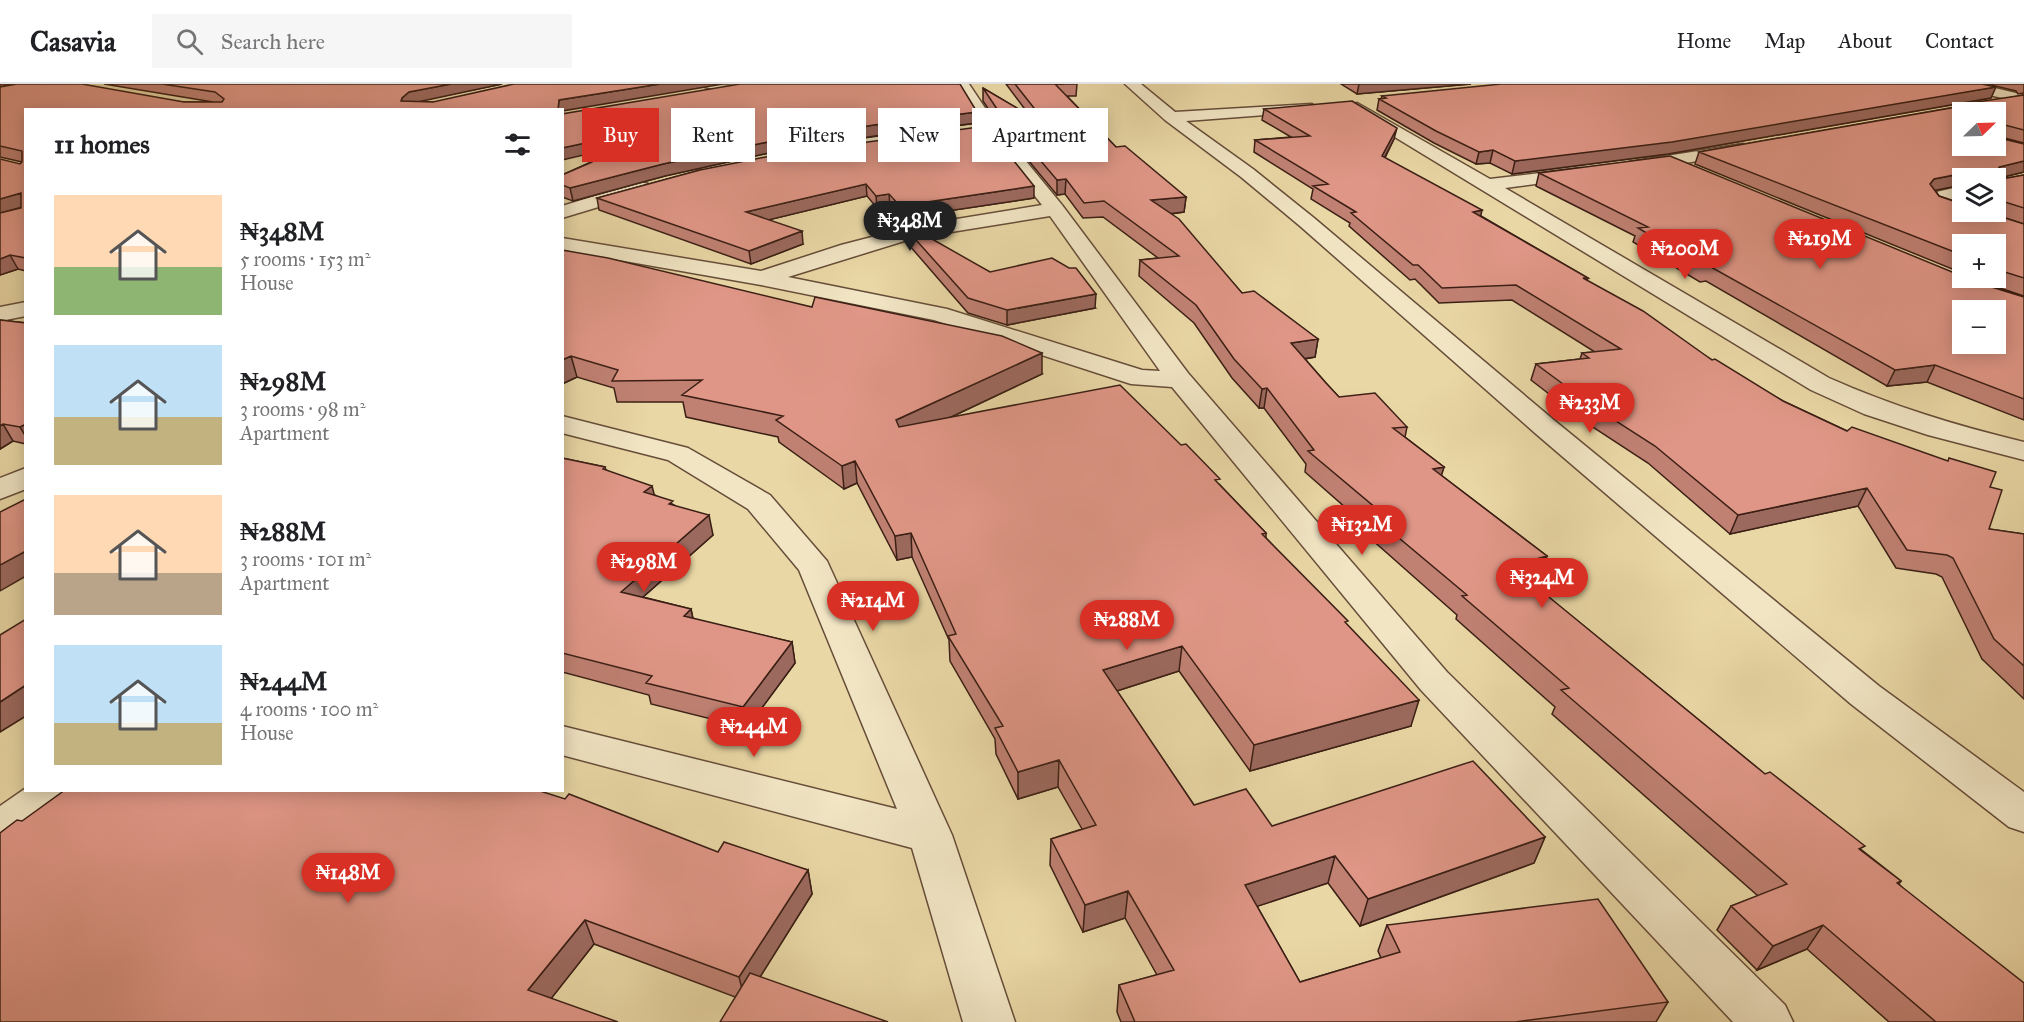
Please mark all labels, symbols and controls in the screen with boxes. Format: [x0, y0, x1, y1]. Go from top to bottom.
search box [152, 14, 572, 68]
text: Casavia [30, 24, 116, 59]
icon: search [173, 25, 206, 58]
text: Search here [221, 28, 325, 55]
text: Home [1676, 28, 1731, 54]
text: Map [1764, 28, 1805, 54]
text: About [1838, 28, 1892, 54]
text: Contact [1925, 28, 1994, 54]
north arrow [1952, 102, 2006, 156]
map controls [1952, 102, 2006, 354]
chip: Buy [582, 108, 659, 162]
chip: Rent [671, 108, 755, 162]
chip: Filters [767, 108, 866, 162]
chip: New [878, 108, 960, 162]
chip: Apartment [972, 108, 1108, 162]
text: 11 homes [54, 128, 150, 160]
icon: filters [501, 128, 534, 161]
button: layers [1952, 168, 2006, 222]
pin: ₦348M [868, 201, 952, 252]
text: ₦348M [878, 208, 942, 232]
text: ₦348M [240, 215, 324, 247]
icon: home [102, 219, 174, 291]
pin: ₦219M [1778, 219, 1862, 270]
text: ₦219M [1788, 226, 1852, 250]
pin: ₦200M [1643, 229, 1727, 280]
button: + [1952, 234, 2006, 288]
text: ₦200M [1651, 236, 1719, 260]
text: 5 rooms · 153 m² [240, 247, 370, 271]
text: House [240, 271, 294, 295]
button: − [1952, 300, 2006, 354]
text: ₦298M [240, 365, 326, 397]
icon: home [102, 369, 174, 441]
pin: ₦233M [1548, 383, 1632, 434]
text: ₦233M [1560, 390, 1620, 414]
text: 3 rooms · 98 m² [240, 397, 365, 421]
text: Apartment [240, 421, 329, 445]
pin: ₦132M [1320, 505, 1404, 556]
text: ₦132M [1332, 512, 1392, 536]
text: ₦288M [240, 515, 326, 547]
icon: home [102, 519, 174, 591]
pin: ₦298M [602, 542, 686, 593]
text: 3 rooms · 101 m² [240, 547, 371, 571]
text: ₦298M [611, 549, 677, 573]
pin: ₦324M [1500, 558, 1584, 609]
text: ₦324M [1510, 565, 1574, 589]
text: Apartment [240, 571, 329, 595]
pin: ₦214M [831, 581, 915, 632]
text: ₦214M [841, 588, 905, 612]
pin: ₦288M [1085, 600, 1169, 651]
text: ₦288M [1094, 607, 1160, 631]
text: ₦244M [240, 665, 327, 697]
icon: home [102, 669, 174, 741]
text: 4 rooms · 100 m² [240, 697, 378, 721]
pin: ₦244M [712, 707, 796, 758]
text: ₦244M [720, 714, 788, 738]
text: House [240, 721, 294, 745]
pin: ₦148M [306, 853, 390, 904]
text: ₦148M [316, 860, 380, 884]

